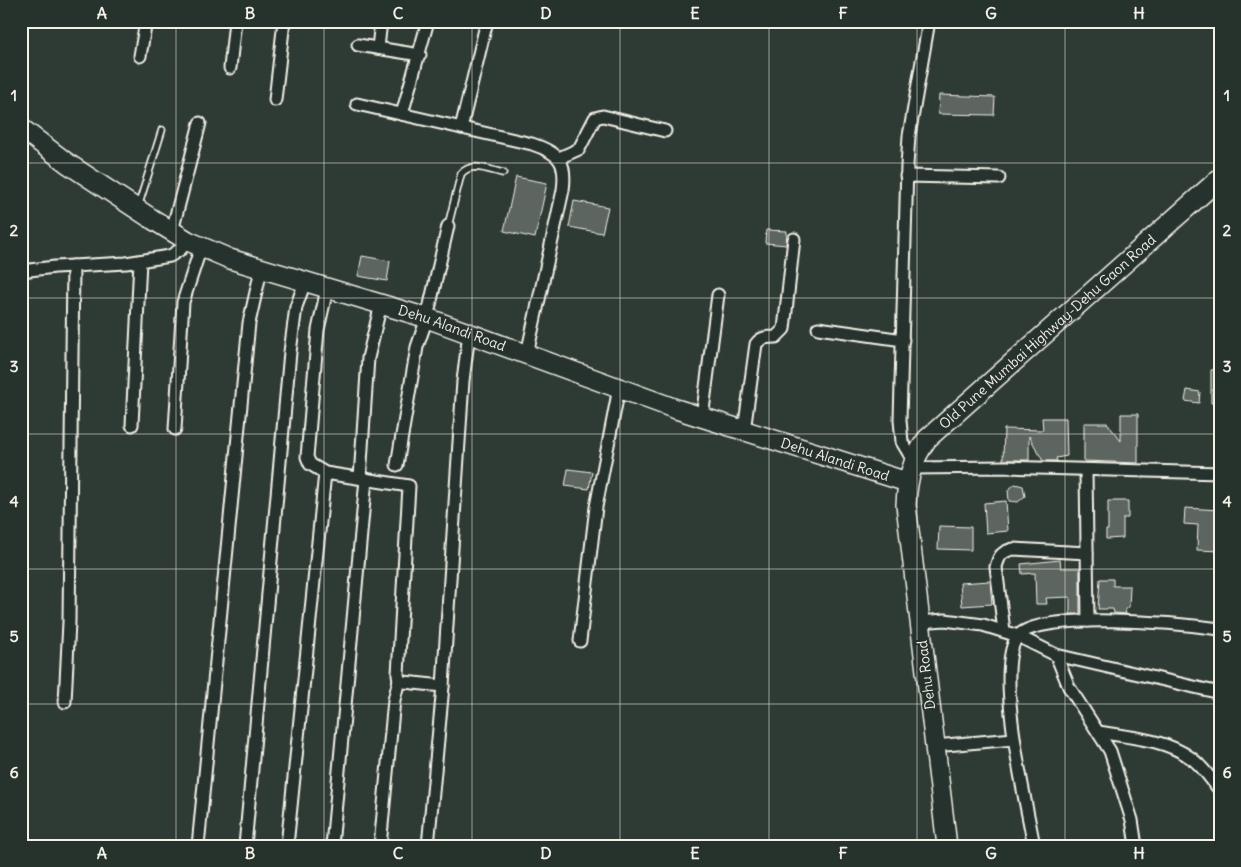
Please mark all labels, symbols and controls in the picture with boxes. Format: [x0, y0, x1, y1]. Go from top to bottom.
text: A [97, 3, 107, 23]
text: B [245, 3, 256, 23]
text: C [393, 3, 404, 23]
text: D [540, 3, 552, 23]
text: E [690, 3, 700, 23]
text: F [838, 3, 848, 23]
text: G [985, 3, 997, 23]
text: H [1133, 3, 1145, 23]
text: 1 [11, 85, 17, 105]
text: 1 [1224, 85, 1230, 105]
text: 2 [10, 220, 19, 240]
text: 2 [1223, 220, 1232, 240]
street label: Old Pune Mumbai Highway-Dehu Gaon Road [935, 231, 1159, 433]
street label: Dehu Alandi Road [396, 301, 508, 355]
text: 3 [9, 356, 19, 376]
text: 3 [1222, 356, 1232, 376]
street label: Dehu Alandi Road [779, 434, 892, 485]
text: 4 [9, 491, 19, 511]
text: 4 [1222, 491, 1232, 511]
text: 5 [9, 626, 19, 646]
text: 5 [1222, 626, 1232, 646]
street label: Dehu Road [913, 639, 939, 711]
text: 6 [9, 762, 19, 782]
text: 6 [1222, 762, 1232, 782]
text: A [97, 843, 107, 863]
text: B [245, 843, 256, 863]
text: C [393, 843, 404, 863]
text: D [540, 843, 552, 863]
text: E [690, 843, 700, 863]
text: F [838, 843, 848, 863]
text: G [985, 843, 997, 863]
text: H [1133, 843, 1145, 863]

